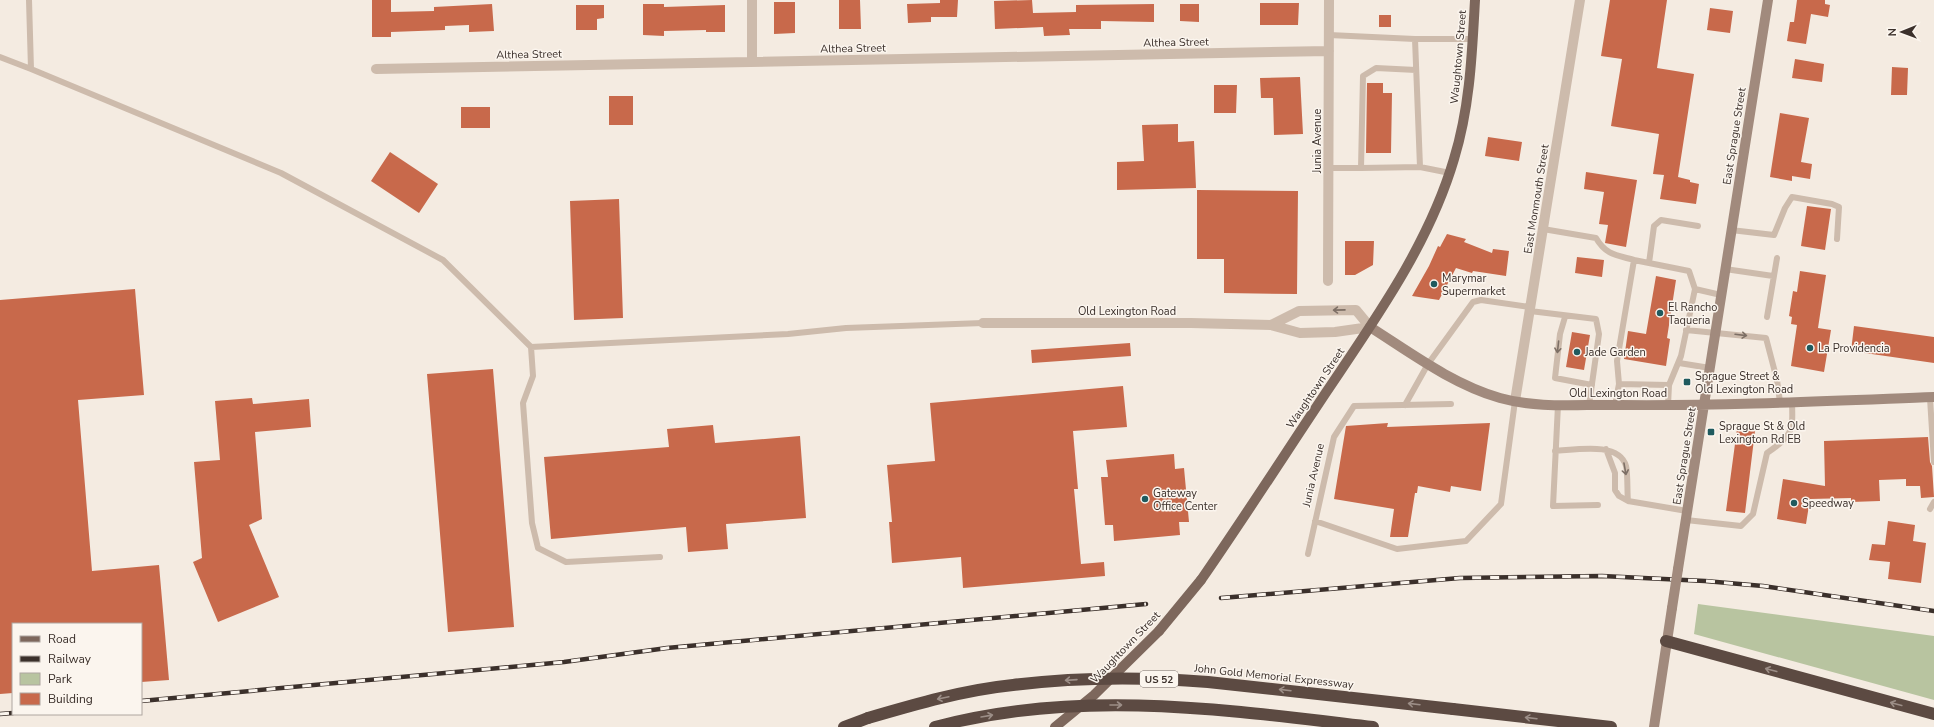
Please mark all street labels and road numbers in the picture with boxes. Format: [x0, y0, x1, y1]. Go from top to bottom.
street label: Waughtown Street [1447, 9, 1470, 105]
street label: Althea Street [1143, 34, 1209, 51]
street label: Althea Street [820, 40, 886, 57]
street label: Althea Street [496, 46, 562, 63]
street label: East Sprague Street [1719, 86, 1750, 186]
street label: Junia Avenue [1310, 109, 1325, 174]
street label: East Monmouth Street [1520, 143, 1553, 255]
street label: Old Lexington Road [1078, 304, 1176, 319]
street label: Waughtown Street [1283, 345, 1348, 432]
street label: Old Lexington Road [1569, 386, 1667, 401]
street label: East Sprague Street [1669, 406, 1700, 506]
street label: Junia Avenue [1299, 442, 1328, 509]
street label: Waughtown Street [1087, 608, 1164, 686]
street label: John Gold Memorial Expressway [1193, 661, 1355, 692]
road number: US 52 [1140, 671, 1178, 687]

